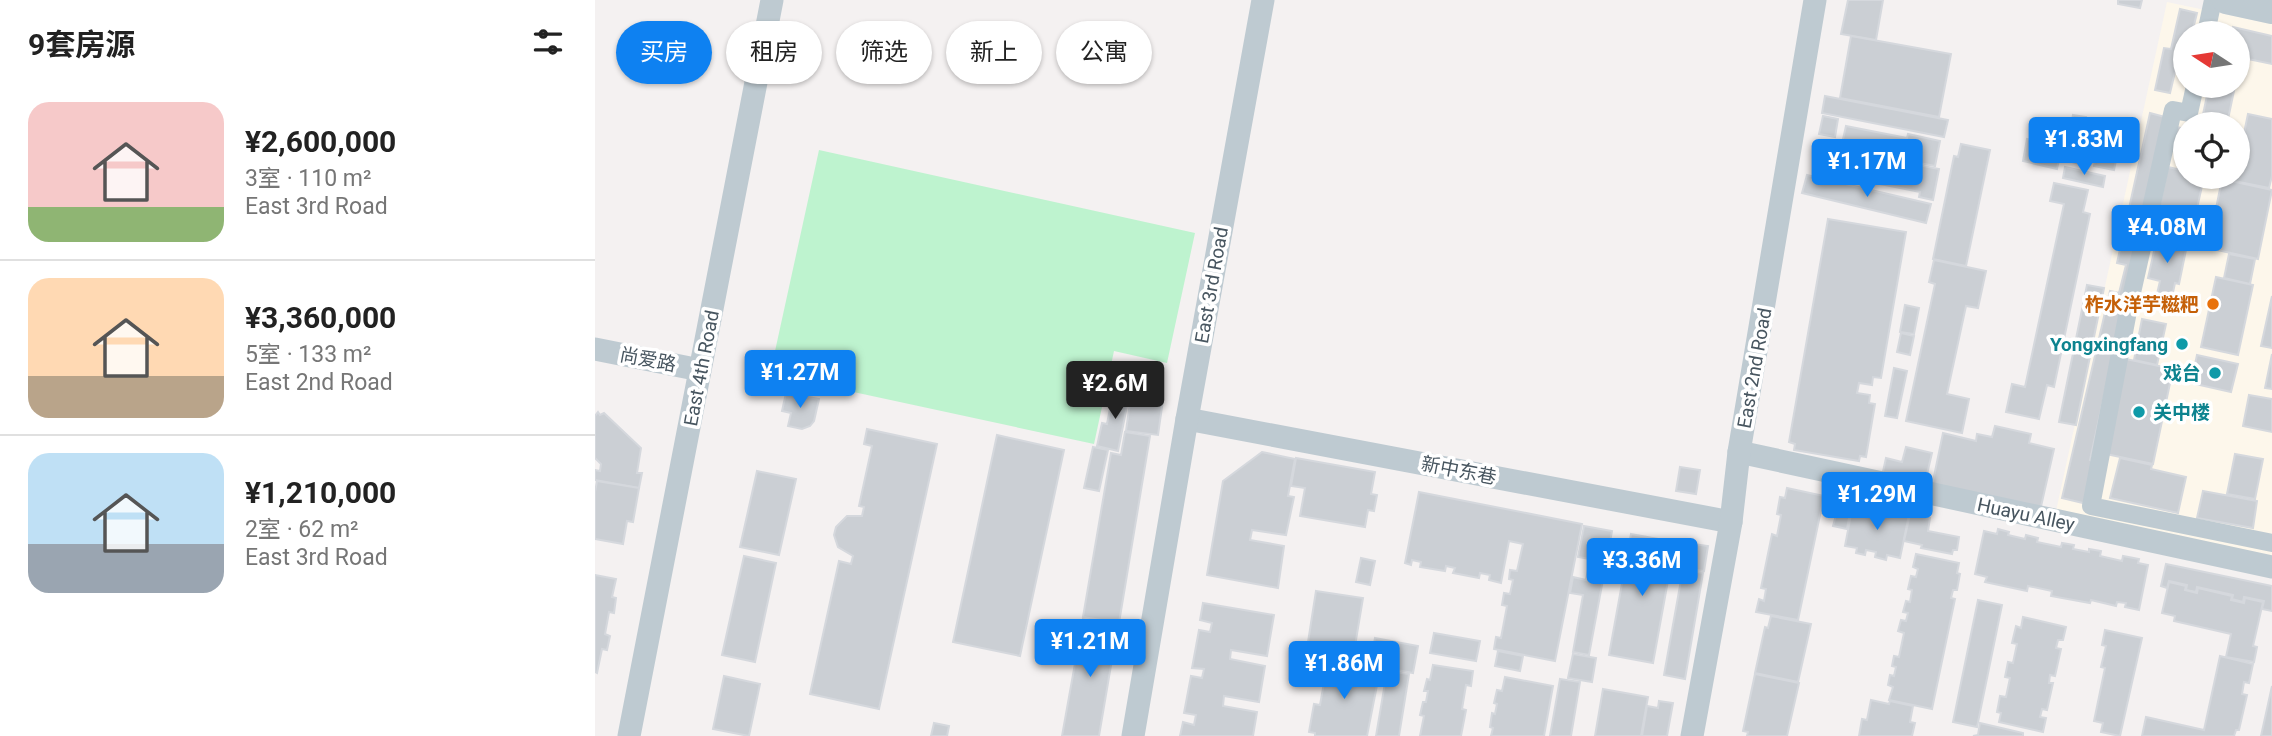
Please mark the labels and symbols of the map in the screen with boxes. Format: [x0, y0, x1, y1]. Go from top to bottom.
north arrow [2173, 21, 2251, 98]
pin: ¥1.83M [2027, 118, 2141, 177]
pin: ¥1.17M [1810, 140, 1924, 199]
pin: ¥4.08M [2110, 205, 2224, 265]
street label: East 3rd Road [1190, 225, 1233, 345]
place label: 柞水洋芋糍粑 [2085, 293, 2199, 316]
marker: 柞水洋芋糍粑 [2205, 296, 2221, 312]
street label: East 2nd Road [1733, 306, 1776, 430]
street label: East 4th Road [679, 308, 724, 428]
place label: Yongxingfang [2050, 333, 2168, 356]
marker: Yongxingfang [2174, 336, 2190, 352]
street label: 尚爱路 [618, 343, 678, 376]
pin: ¥1.27M [743, 350, 857, 410]
pin: ¥2.6M [1066, 362, 1164, 421]
place label: 戏台 [2163, 362, 2201, 385]
marker: 戏台 [2207, 365, 2223, 381]
place label: 关中楼 [2153, 401, 2210, 424]
marker: 关中楼 [2131, 404, 2147, 420]
street label: 新中东巷 [1419, 452, 1498, 489]
pin: ¥1.29M [1820, 472, 1934, 532]
street label: Huayu Alley [1975, 493, 2077, 536]
pin: ¥3.36M [1585, 538, 1699, 598]
pin: ¥1.21M [1033, 620, 1147, 679]
pin: ¥1.86M [1287, 642, 1401, 701]

